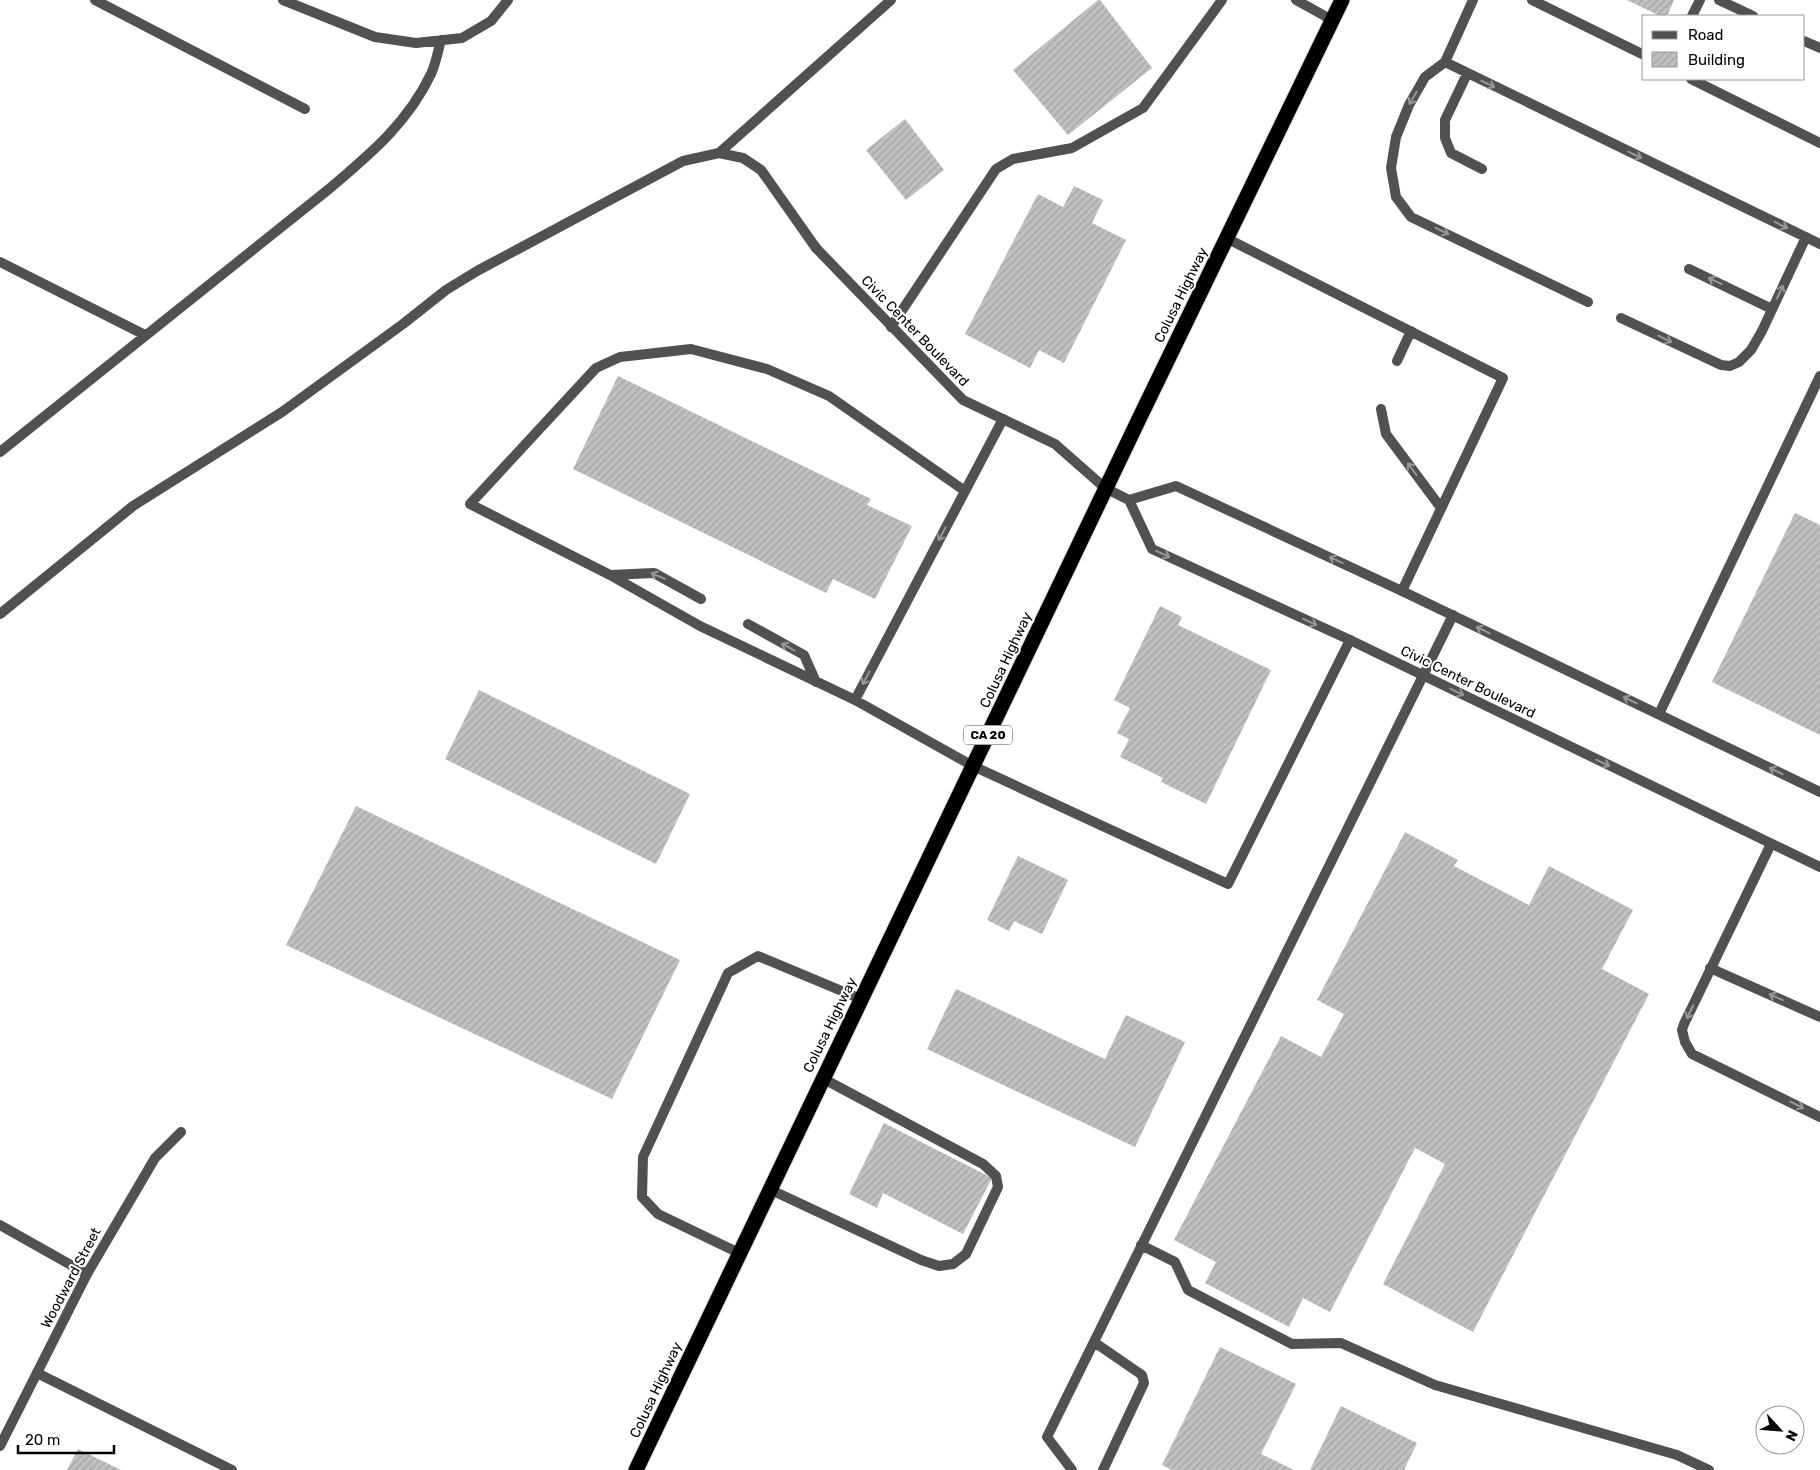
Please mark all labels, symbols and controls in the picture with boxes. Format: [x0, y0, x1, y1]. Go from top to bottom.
legend [1642, 15, 1805, 80]
text: Road [1688, 26, 1724, 44]
text: Building [1688, 51, 1745, 69]
one-way arrow [1480, 80, 1495, 89]
one-way arrow [1408, 90, 1417, 105]
one-way arrow [1627, 150, 1642, 160]
one-way arrow [1773, 221, 1788, 231]
one-way arrow [1434, 227, 1449, 237]
street label: Colusa Highway [1151, 244, 1212, 345]
street label: Civic Center Boulevard [858, 272, 972, 390]
one-way arrow [1707, 276, 1722, 286]
one-way arrow [1776, 285, 1785, 300]
one-way arrow [1658, 334, 1673, 344]
one-way arrow [1407, 462, 1417, 476]
one-way arrow [937, 526, 946, 541]
one-way arrow [1155, 550, 1170, 559]
one-way arrow [1329, 555, 1344, 565]
one-way arrow [651, 571, 666, 580]
street label: Colusa Highway [976, 609, 1036, 711]
one-way arrow [1302, 618, 1317, 628]
one-way arrow [1476, 624, 1491, 634]
one-way arrow [781, 642, 796, 652]
street label: Civic Center Boulevard [1398, 642, 1538, 722]
one-way arrow [861, 670, 870, 685]
one-way arrow [1449, 688, 1464, 697]
one-way arrow [1623, 695, 1638, 704]
road number: CA 20 [964, 726, 1012, 744]
one-way arrow [1596, 758, 1611, 768]
one-way arrow [1769, 765, 1784, 775]
street label: Colusa Highway [800, 974, 861, 1075]
one-way arrow [1768, 991, 1783, 1001]
one-way arrow [1684, 1004, 1694, 1019]
one-way arrow [1789, 1101, 1804, 1111]
street label: Woodward Street [37, 1224, 105, 1331]
street label: Colusa Highway [626, 1339, 686, 1441]
north arrow [1755, 1405, 1805, 1455]
scale bar [18, 1422, 114, 1454]
text: N [1781, 1427, 1801, 1444]
text: 20 m [25, 1431, 60, 1449]

